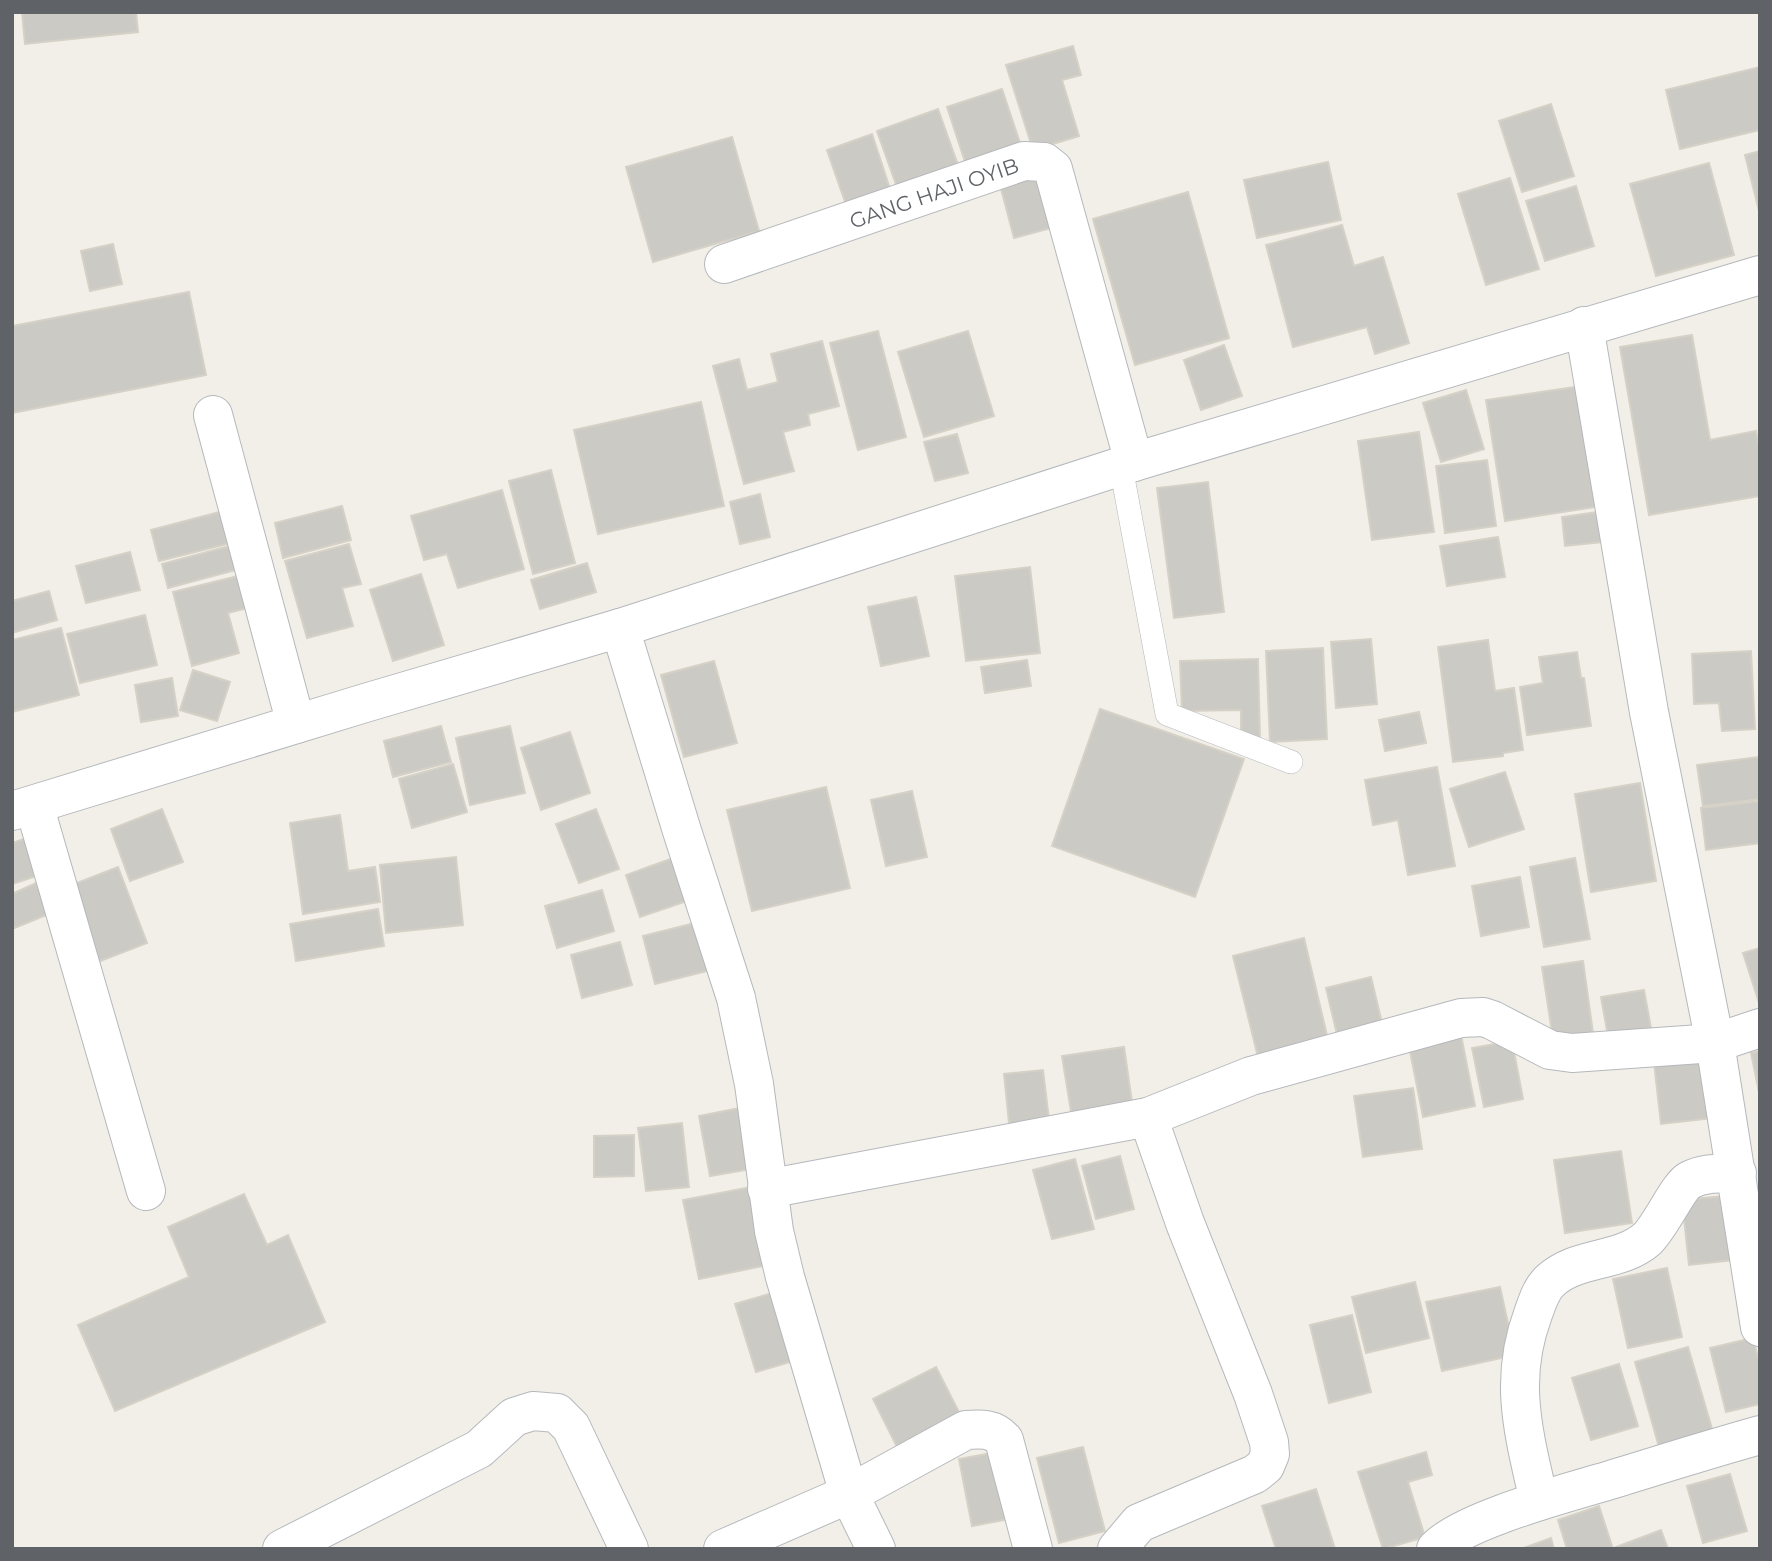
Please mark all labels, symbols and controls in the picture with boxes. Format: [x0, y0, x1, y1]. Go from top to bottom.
street label: GANG HAJI OYIB [846, 152, 1022, 234]

